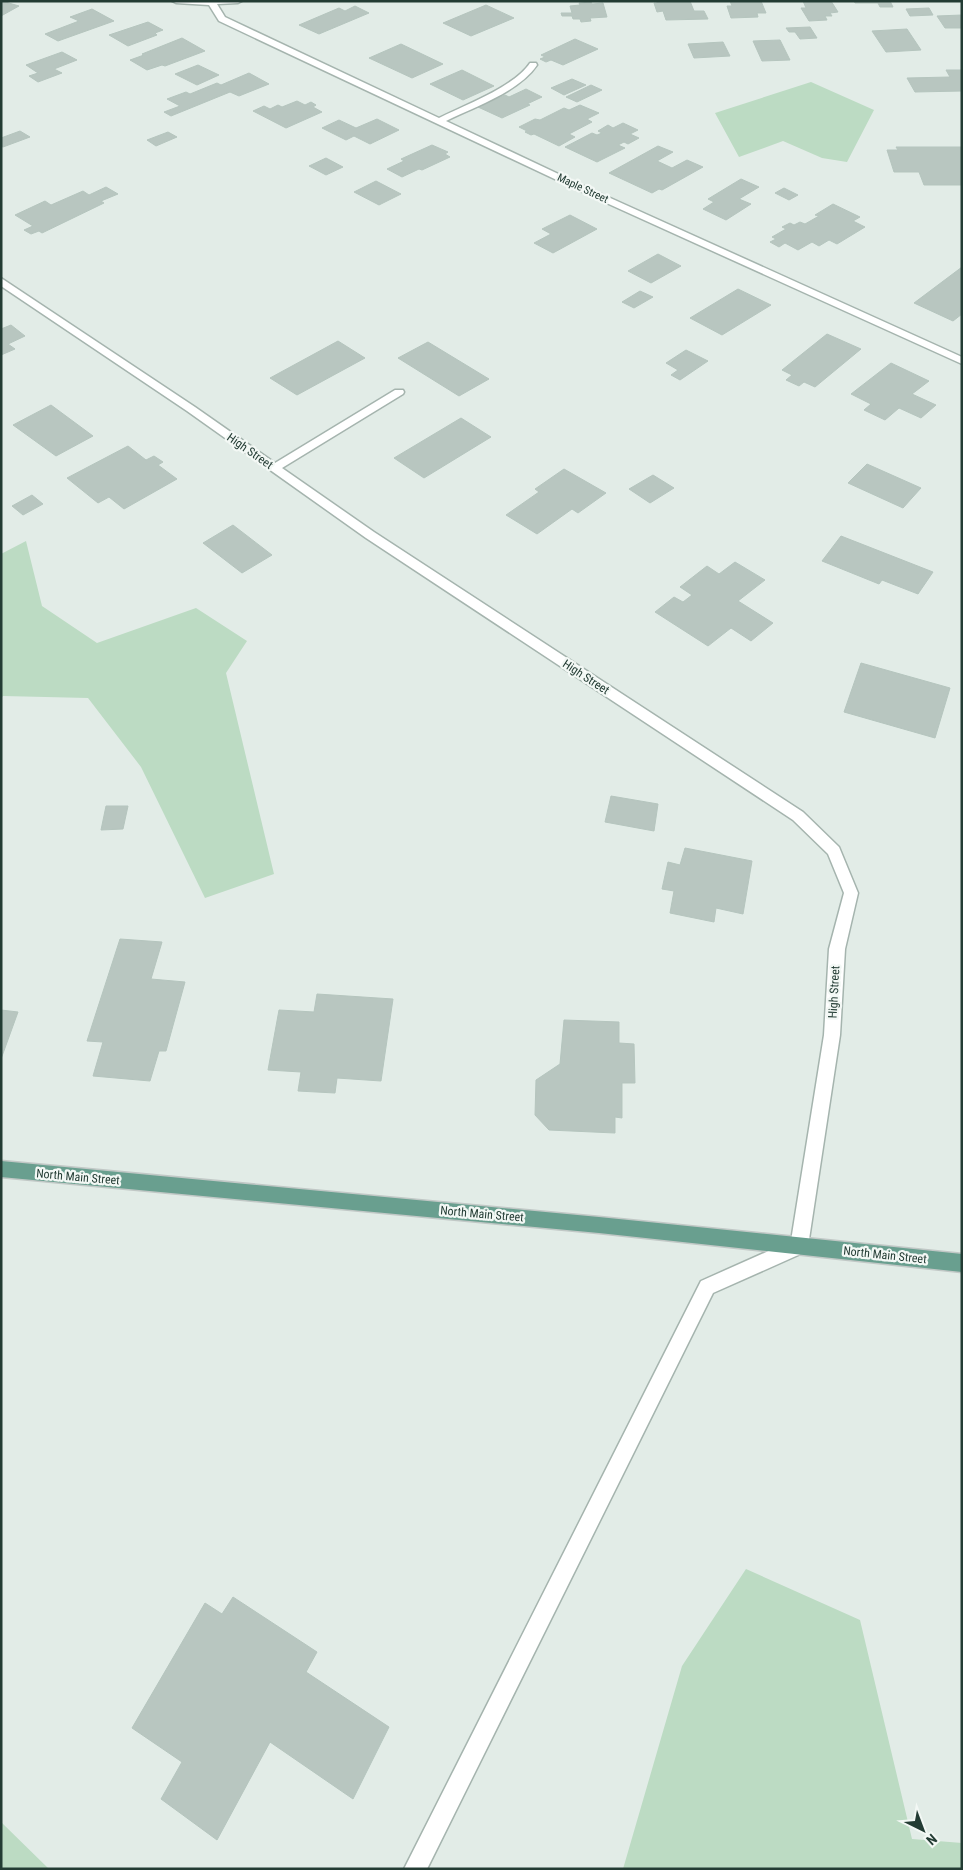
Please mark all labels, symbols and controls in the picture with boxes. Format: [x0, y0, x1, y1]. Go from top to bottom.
street label: Maple Street [555, 171, 610, 206]
street label: High Street [224, 430, 276, 472]
street label: High Street [560, 657, 612, 697]
street label: High Street [826, 965, 842, 1019]
street label: North Main Street [36, 1166, 121, 1188]
street label: North Main Street [440, 1203, 525, 1225]
street label: North Main Street [843, 1244, 928, 1266]
north arrow [898, 1805, 948, 1855]
text: N [923, 1831, 940, 1848]

